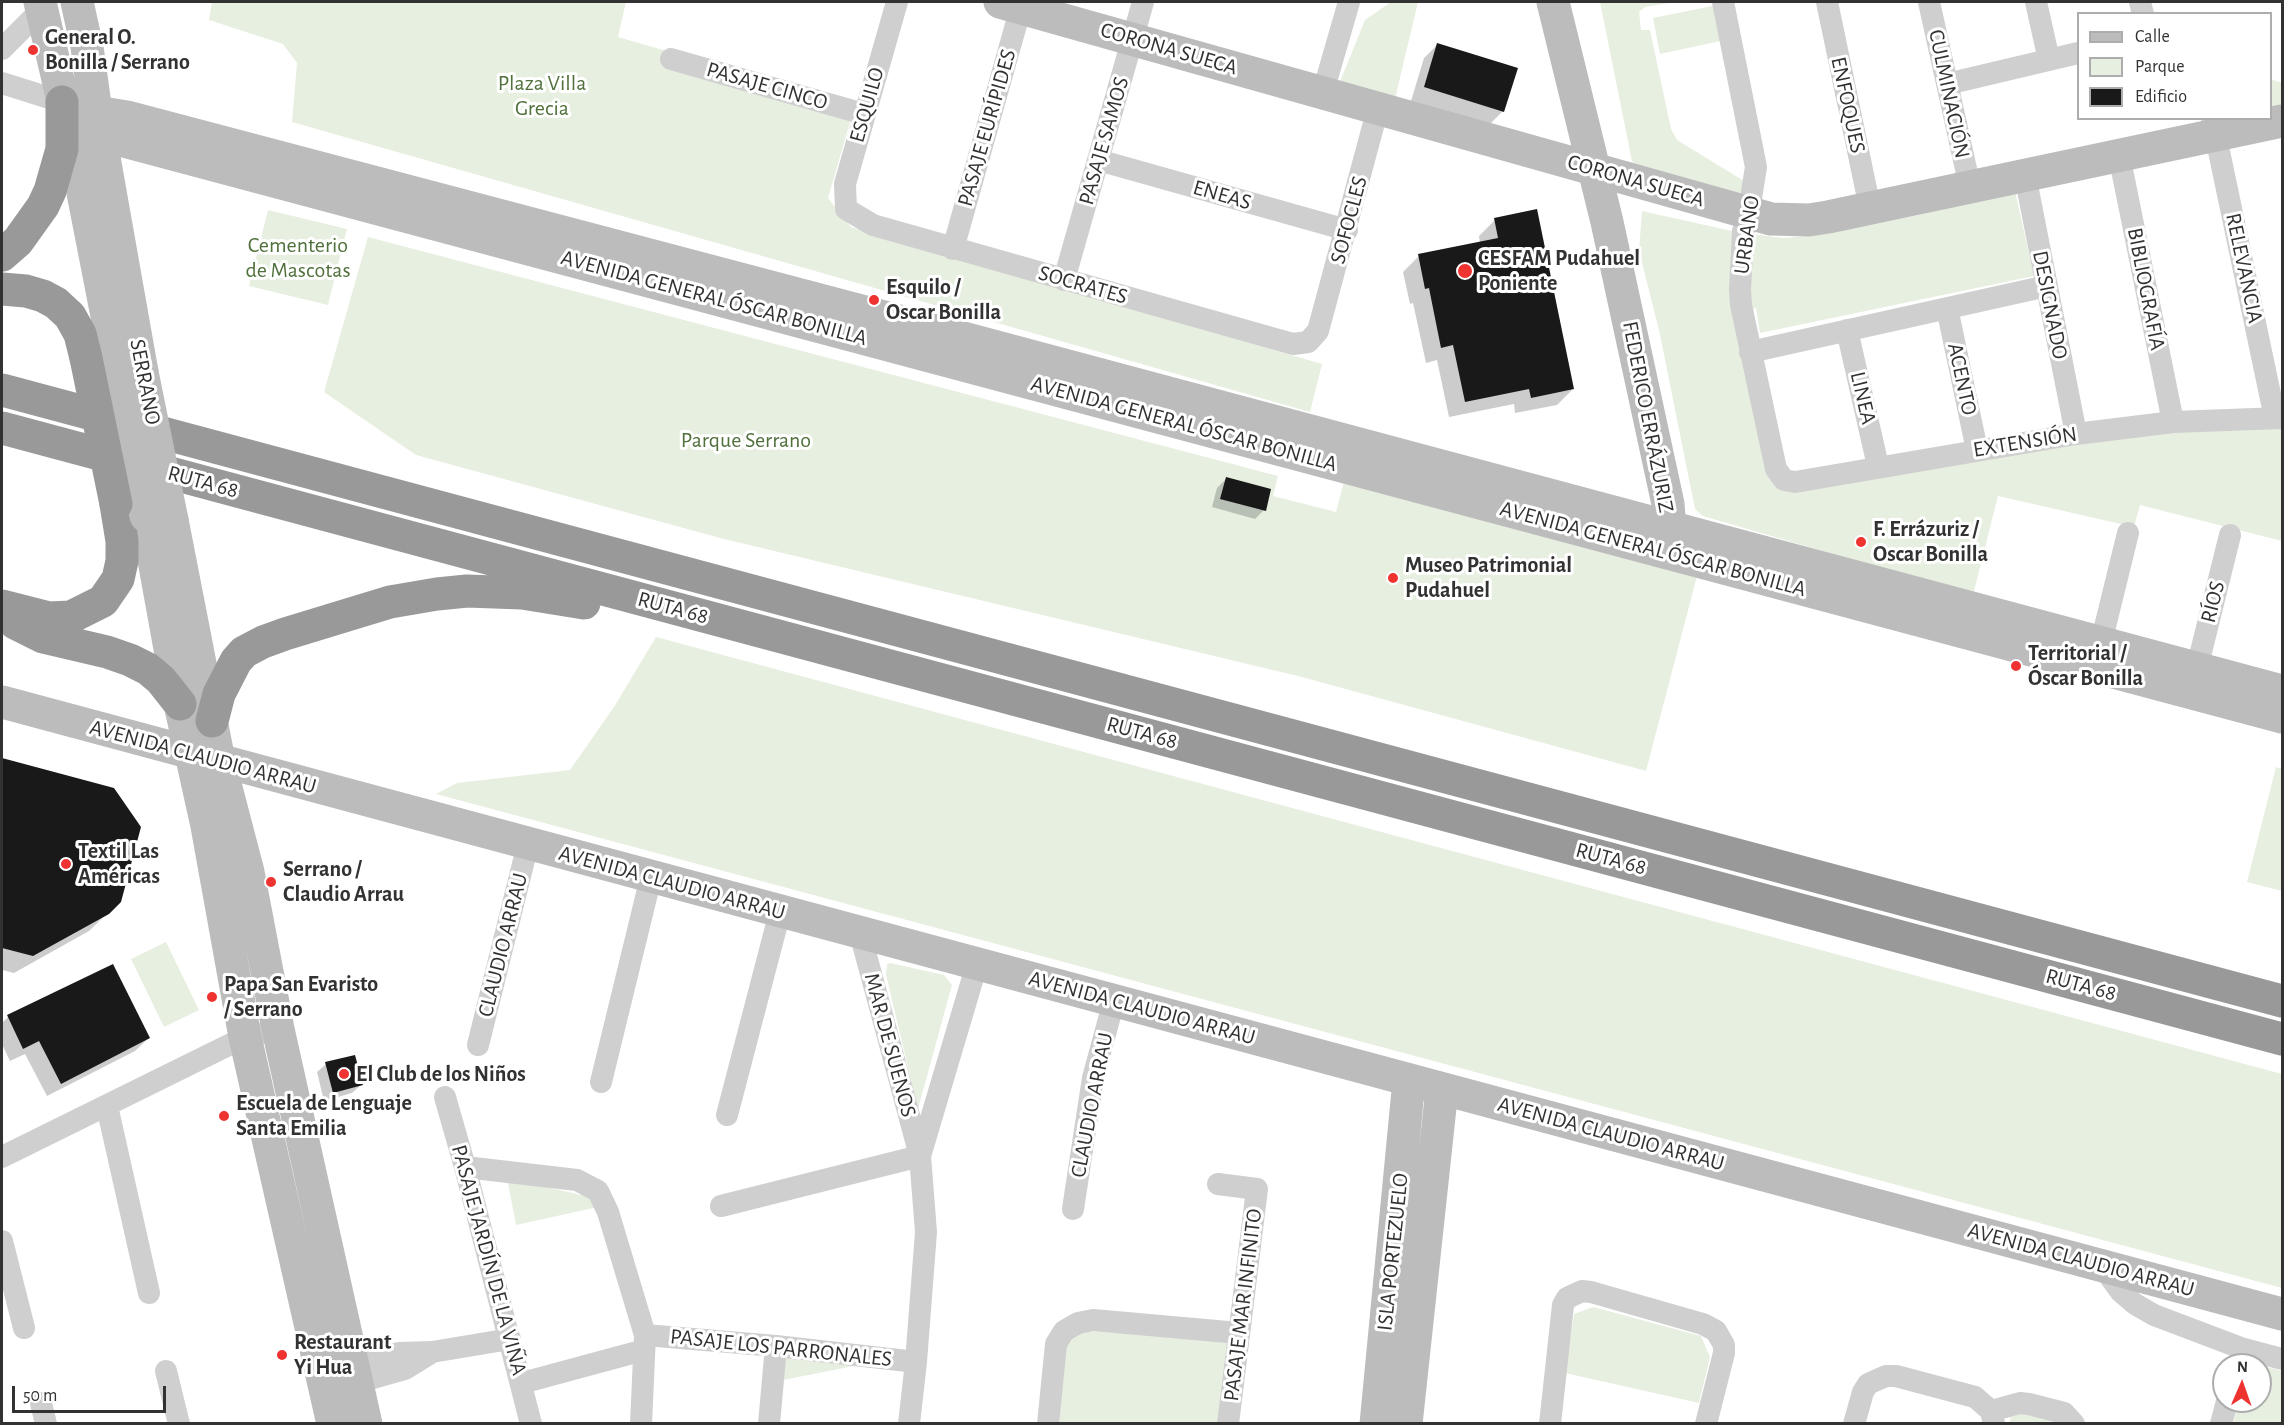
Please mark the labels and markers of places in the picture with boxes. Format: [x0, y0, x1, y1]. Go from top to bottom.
place label: General O. Bonilla / Serrano [45, 24, 190, 76]
marker: General O. Bonilla / Serrano [26, 43, 40, 57]
place label: CESFAM Pudahuel Poniente [1478, 245, 1640, 296]
marker: CESFAM Pudahuel Poniente [1456, 262, 1474, 280]
place label: Esquilo / Oscar Bonilla [886, 274, 1001, 326]
marker: Esquilo / Oscar Bonilla [867, 293, 881, 307]
place label: F. Errázuriz / Oscar Bonilla [1873, 516, 1988, 568]
marker: F. Errázuriz / Oscar Bonilla [1854, 535, 1868, 549]
place label: Museo Patrimonial Pudahuel [1405, 552, 1572, 604]
marker: Museo Patrimonial Pudahuel [1386, 571, 1400, 585]
place label: Territorial / Óscar Bonilla [2028, 640, 2143, 692]
marker: Territorial / Óscar Bonilla [2009, 659, 2023, 673]
place label: Textil Las Américas [78, 838, 160, 890]
place label: Serrano / Claudio Arrau [283, 856, 404, 908]
marker: Textil Las Américas [59, 857, 73, 871]
marker: Serrano / Claudio Arrau [264, 875, 278, 889]
place label: Papa San Evaristo / Serrano [224, 971, 378, 1022]
marker: Papa San Evaristo / Serrano [205, 990, 219, 1004]
place label: El Club de los Niños [356, 1061, 526, 1087]
marker: El Club de los Niños [337, 1067, 351, 1081]
place label: Escuela de Lenguaje Santa Emilia [236, 1090, 412, 1142]
marker: Escuela de Lenguaje Santa Emilia [217, 1109, 231, 1123]
place label: Restaurant Yi Hua [294, 1329, 391, 1380]
marker: Restaurant Yi Hua [275, 1348, 289, 1362]

